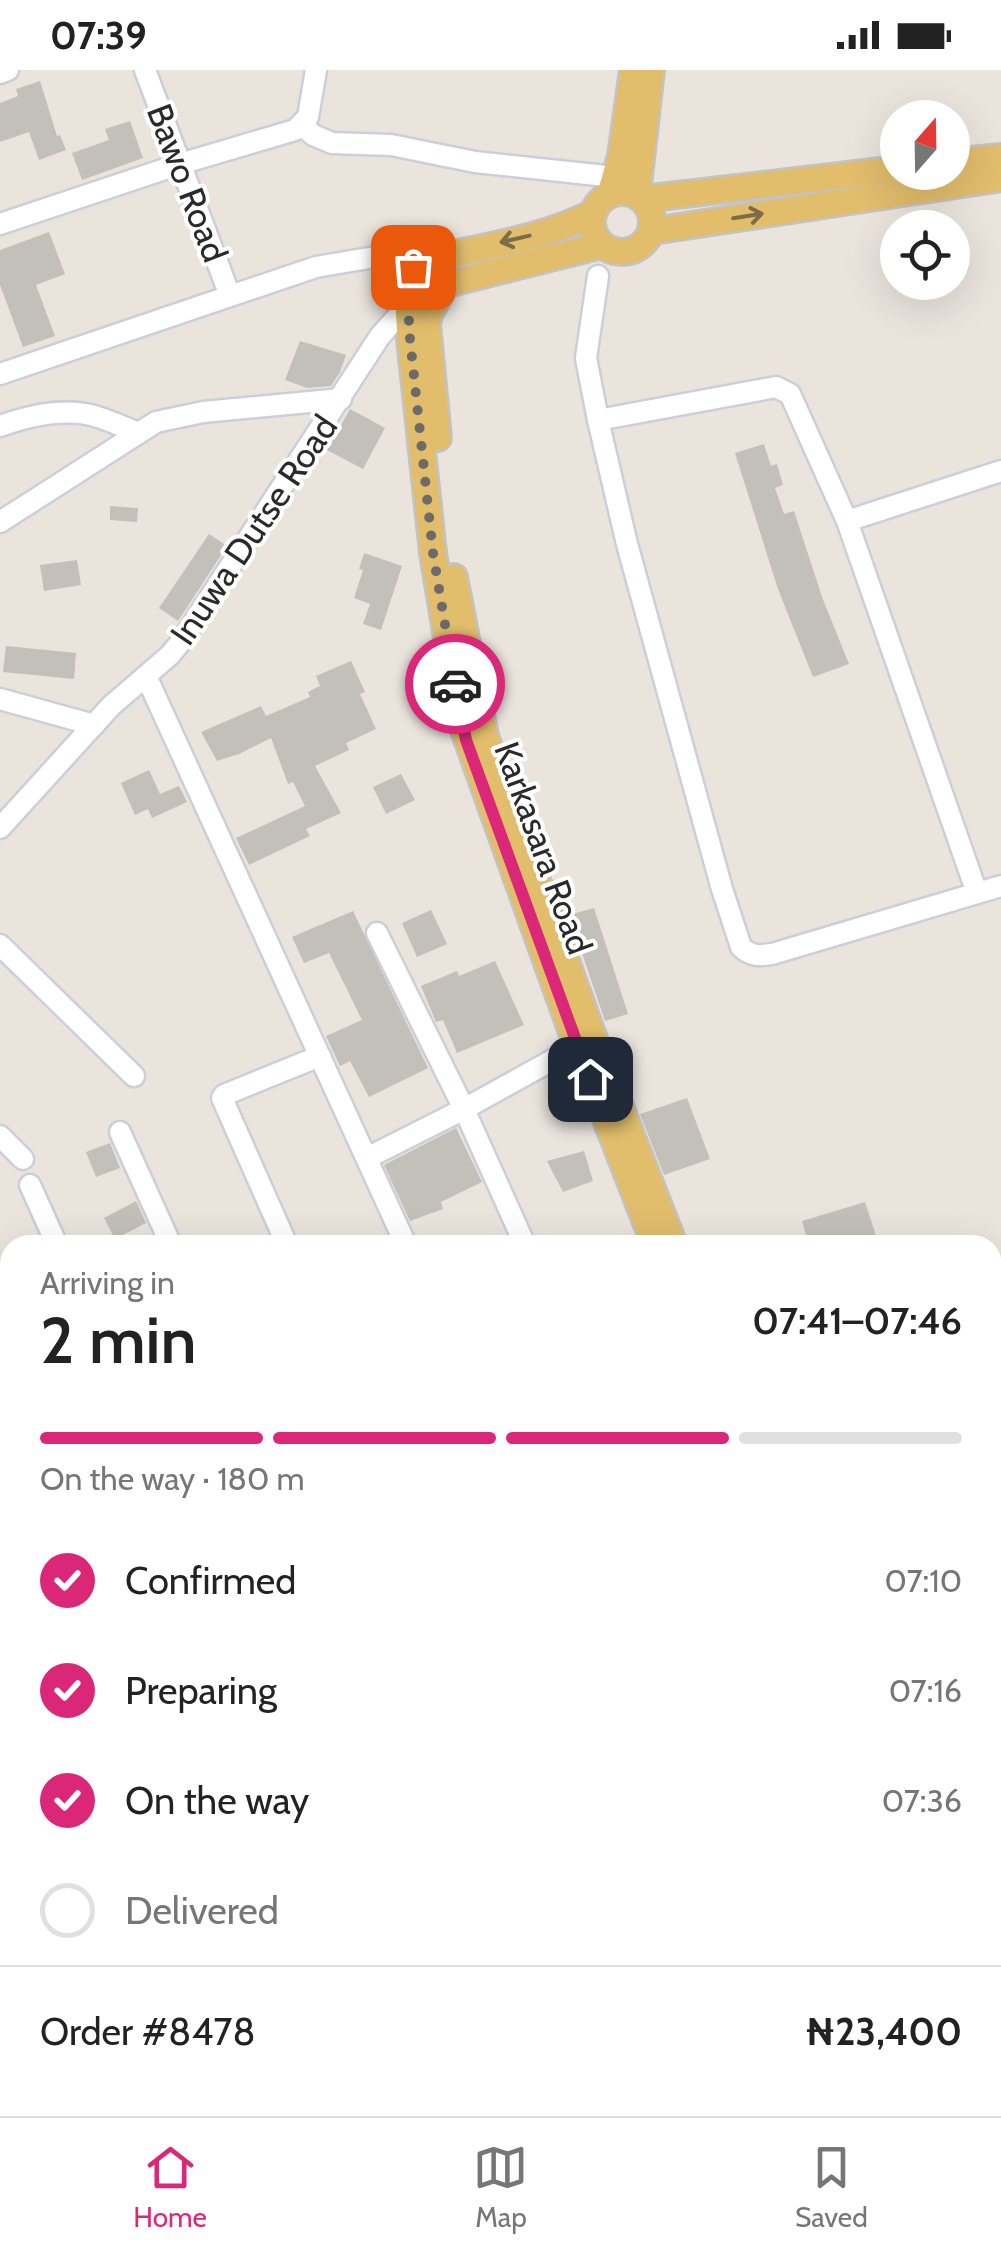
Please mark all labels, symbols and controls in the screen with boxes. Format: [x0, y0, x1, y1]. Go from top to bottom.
text: 07:39 [50, 12, 146, 59]
street label: Bawo Road [138, 98, 237, 268]
north arrow [880, 100, 970, 190]
map controls [880, 100, 970, 300]
one-way arrow [731, 206, 764, 225]
button: locate [880, 210, 970, 300]
pin [371, 225, 456, 310]
one-way arrow [500, 231, 532, 250]
icon: bag [386, 240, 441, 295]
street label: Inuwa Dutse Road [161, 407, 346, 653]
courier [405, 634, 505, 734]
icon: car [428, 657, 483, 712]
street label: Karkasara Road [485, 736, 602, 960]
pin [548, 1037, 633, 1122]
icon: home [563, 1052, 618, 1107]
text: Arriving in [40, 1263, 175, 1302]
text: 07:41–07:46 [752, 1297, 962, 1344]
text: 2 min [40, 1300, 197, 1379]
text: On the way · 180 m [40, 1459, 305, 1498]
icon: check [40, 1553, 95, 1608]
text: Confirmed [125, 1557, 296, 1604]
text: 07:10 [884, 1561, 962, 1600]
icon: check [40, 1663, 95, 1718]
text: Preparing [125, 1667, 277, 1714]
text: 07:16 [889, 1671, 962, 1710]
icon: check [40, 1773, 95, 1828]
text: On the way [125, 1777, 309, 1824]
text: 07:36 [882, 1781, 962, 1820]
text: Delivered [125, 1887, 279, 1934]
text: Order #8478 [40, 2008, 256, 2055]
text: ₦23,400 [805, 2008, 962, 2055]
tab: Home [133, 2140, 207, 2234]
tab: Map [473, 2140, 528, 2234]
tab: Saved [795, 2140, 868, 2234]

